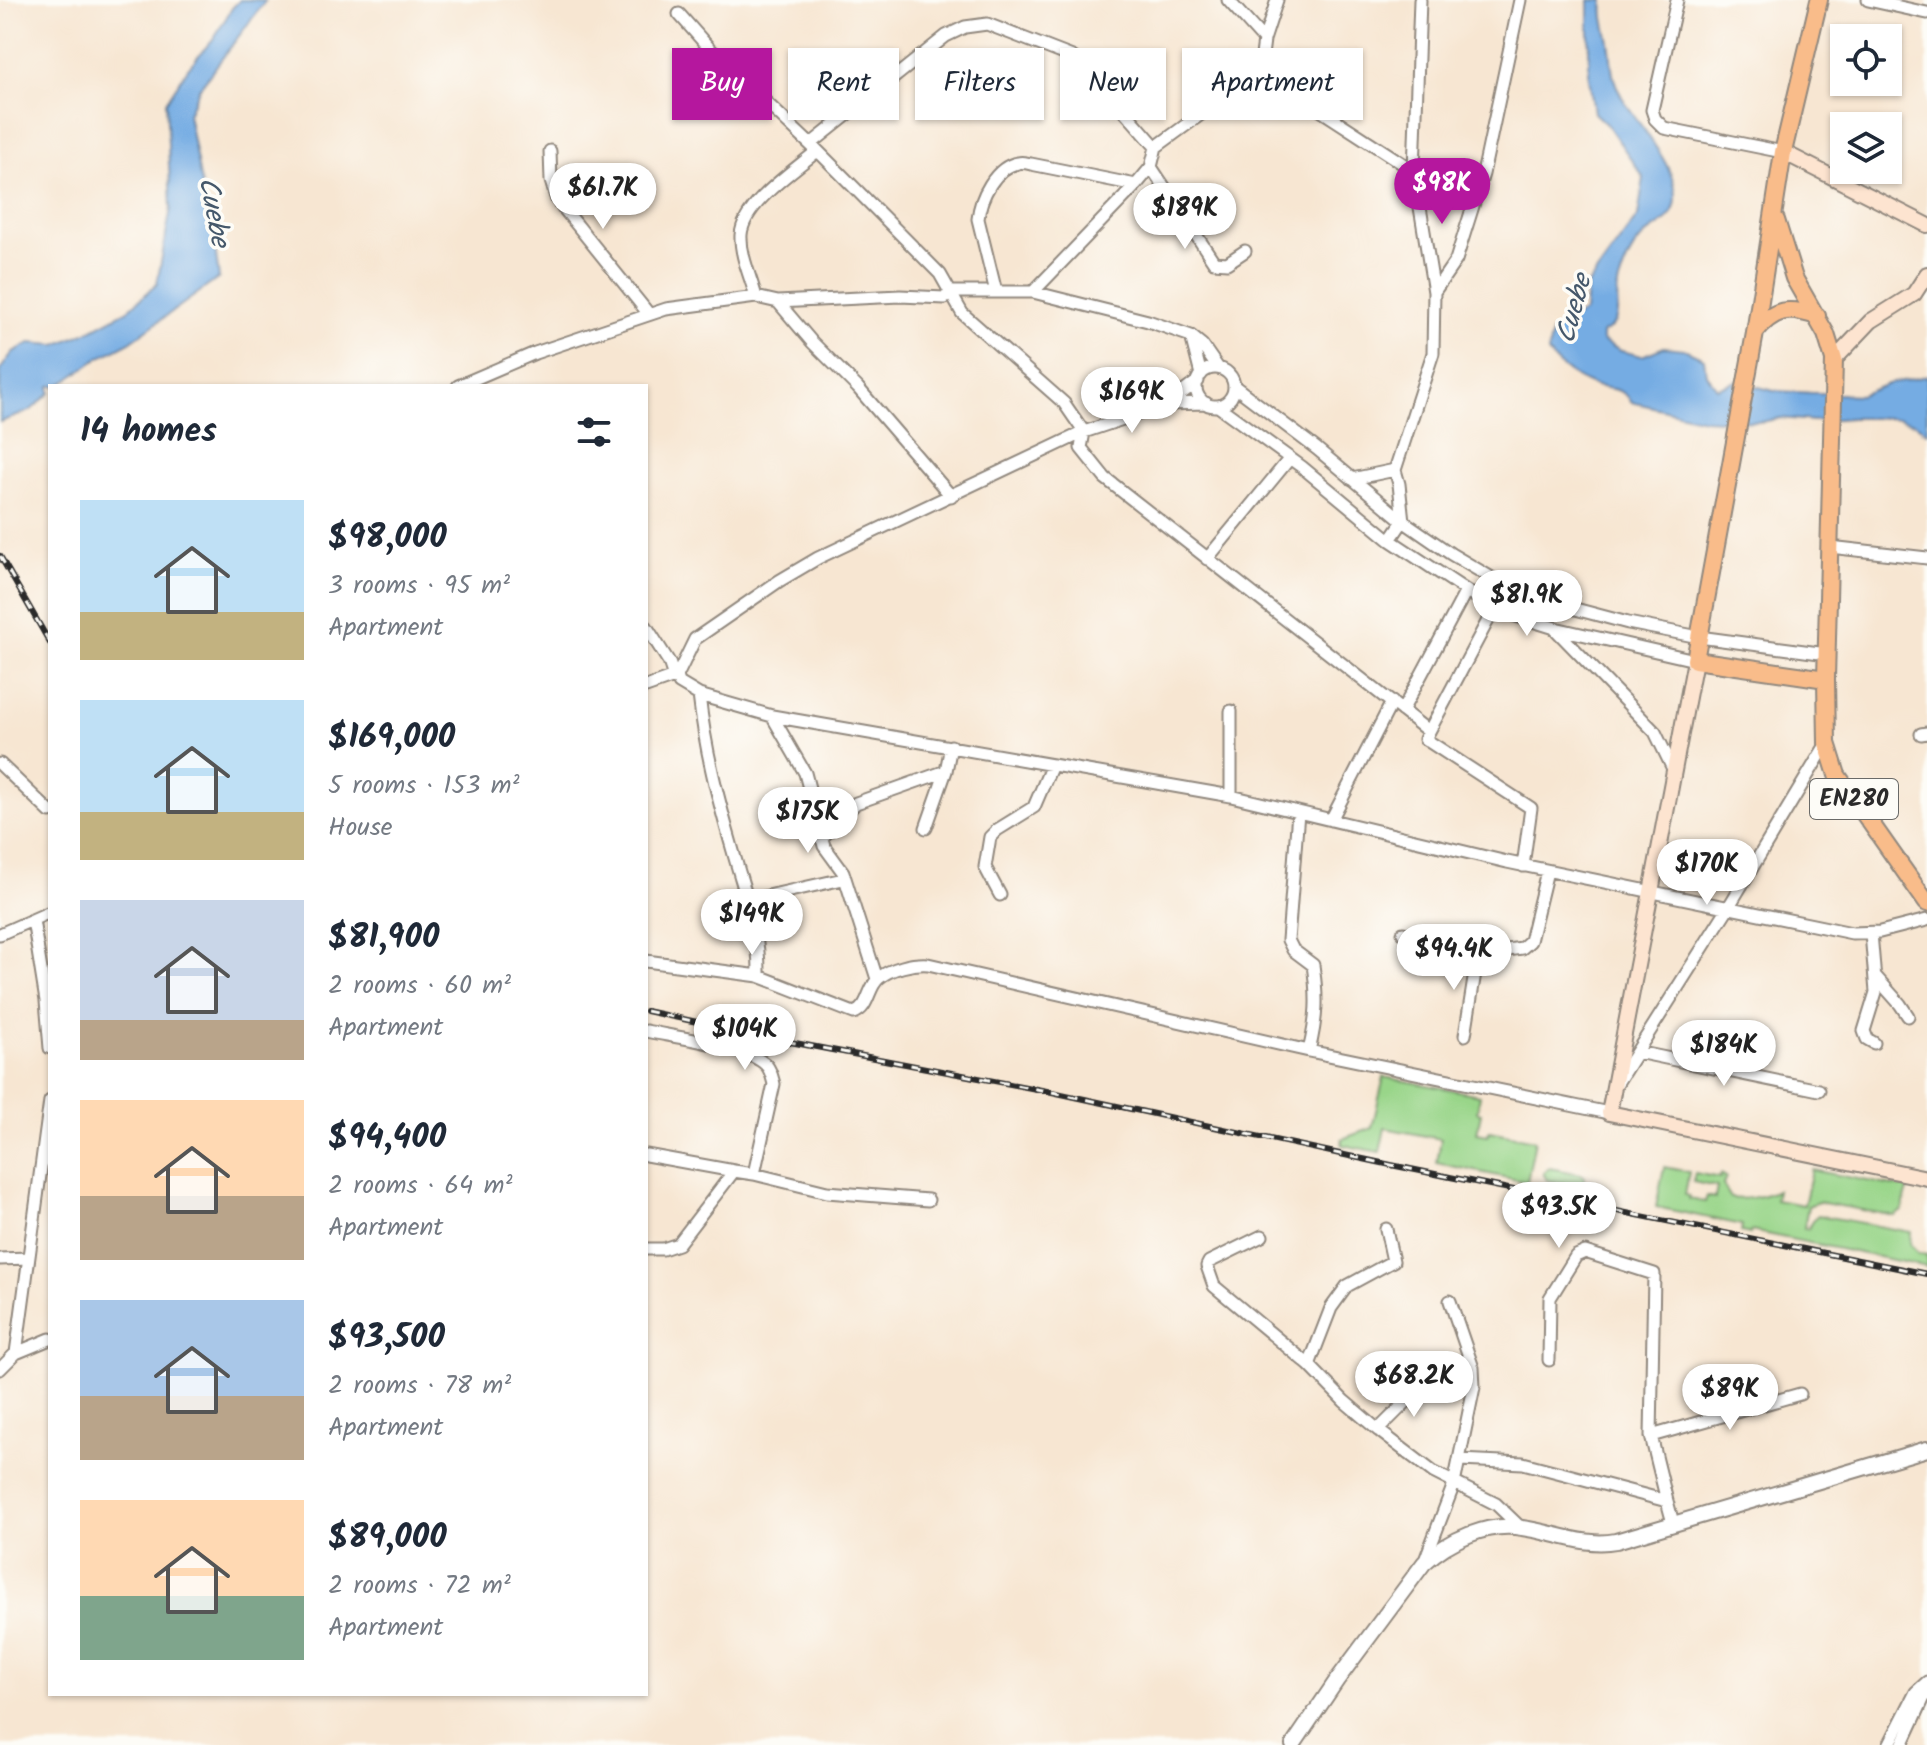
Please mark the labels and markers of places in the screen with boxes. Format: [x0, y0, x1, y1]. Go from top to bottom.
pin: $98K [1395, 158, 1489, 226]
pin: $61.7K [538, 163, 668, 231]
pin: $189K [1129, 183, 1241, 251]
pin: $169K [1076, 367, 1188, 435]
pin: $81.9K [1462, 570, 1592, 638]
pin: $175K [752, 787, 864, 855]
pin: $170K [1651, 839, 1763, 907]
pin: $149K [696, 889, 808, 957]
pin: $94.4K [1389, 924, 1519, 992]
pin: $104K [689, 1004, 801, 1072]
pin: $184K [1668, 1020, 1780, 1088]
pin: $93.5K [1494, 1182, 1624, 1250]
pin: $68.2K [1349, 1351, 1479, 1419]
pin: $89K [1683, 1364, 1777, 1432]

